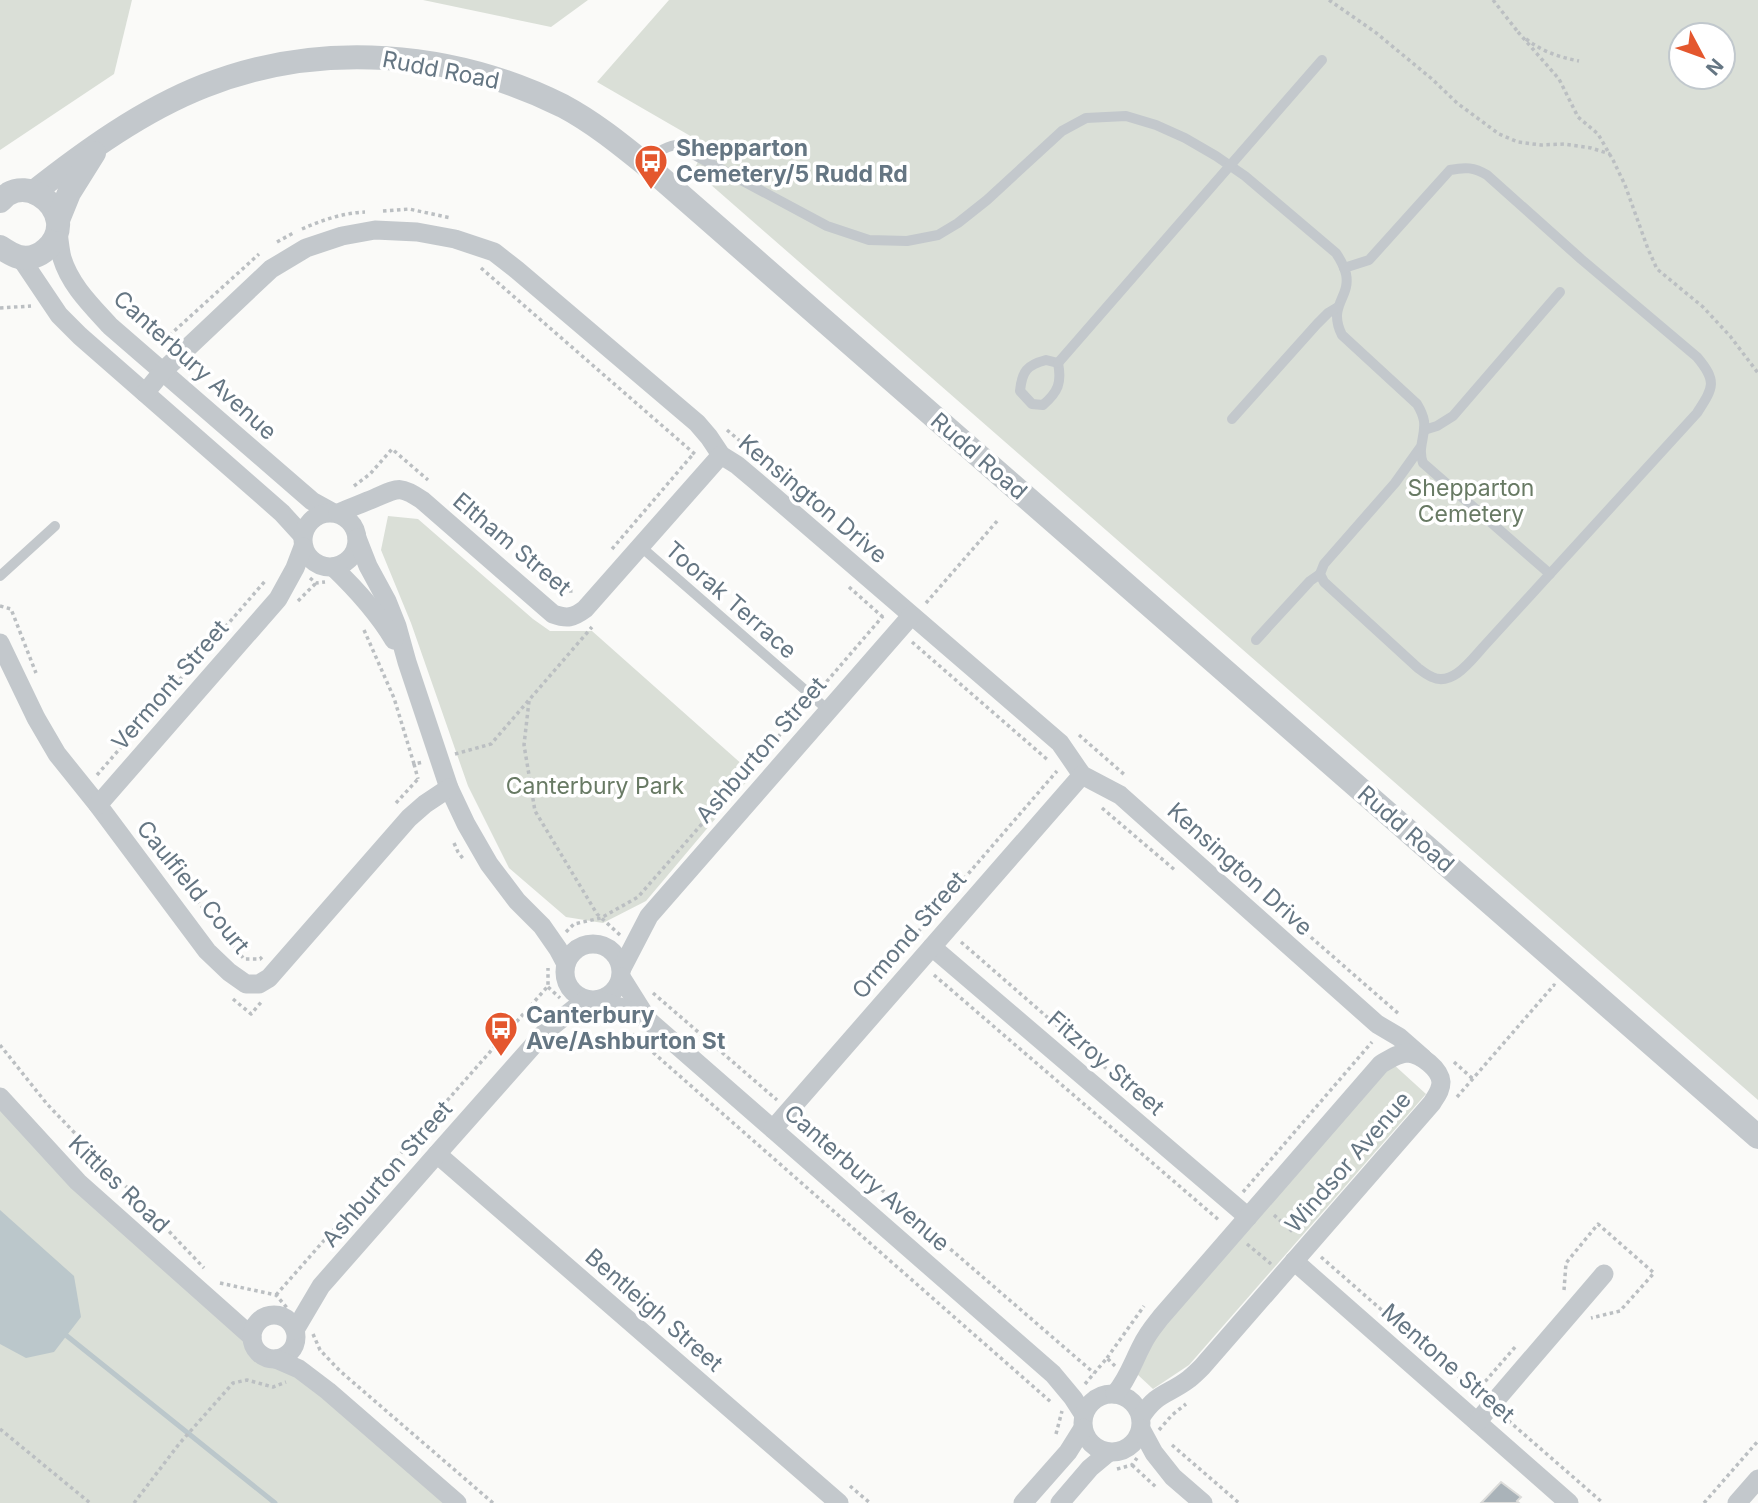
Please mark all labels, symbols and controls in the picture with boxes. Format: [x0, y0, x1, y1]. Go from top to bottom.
north arrow [1667, 21, 1737, 91]
street label: Rudd Road [380, 45, 502, 95]
text: N [1701, 54, 1728, 80]
place label: Shepparton Cemetery/5 Rudd Rd [676, 134, 908, 188]
bus stop icon: Shepparton Cemetery/5 Rudd Rd [632, 142, 670, 191]
street label: Canterbury Avenue [108, 284, 282, 446]
street label: Rudd Road [925, 407, 1033, 505]
street label: Kensington Drive [733, 429, 893, 569]
park label: Shepparton Cemetery [1408, 474, 1534, 528]
street label: Eltham Street [447, 487, 577, 602]
street label: Toorak Terrace [660, 535, 802, 665]
street label: Vermont Street [106, 614, 235, 756]
street label: Ashburton Street [690, 671, 832, 829]
park label: Canterbury Park [506, 772, 685, 800]
street label: Rudd Road [1352, 780, 1460, 878]
street label: Kensington Drive [1162, 797, 1318, 941]
street label: Caulfield Court [131, 815, 256, 960]
street label: Ormond Street [846, 865, 972, 1004]
place label: Canterbury Ave/Ashburton St [526, 1001, 726, 1055]
street label: Fitzroy Street [1042, 1005, 1170, 1122]
bus stop icon: Canterbury Ave/Ashburton St [482, 1009, 520, 1058]
street label: Windsor Avenue [1279, 1086, 1417, 1238]
street label: Ashburton Street [316, 1095, 458, 1253]
street label: Canterbury Avenue [779, 1099, 955, 1257]
street label: Kittles Road [63, 1129, 175, 1239]
street label: Bentleigh Street [579, 1243, 729, 1378]
street label: Mentone Street [1376, 1298, 1521, 1429]

